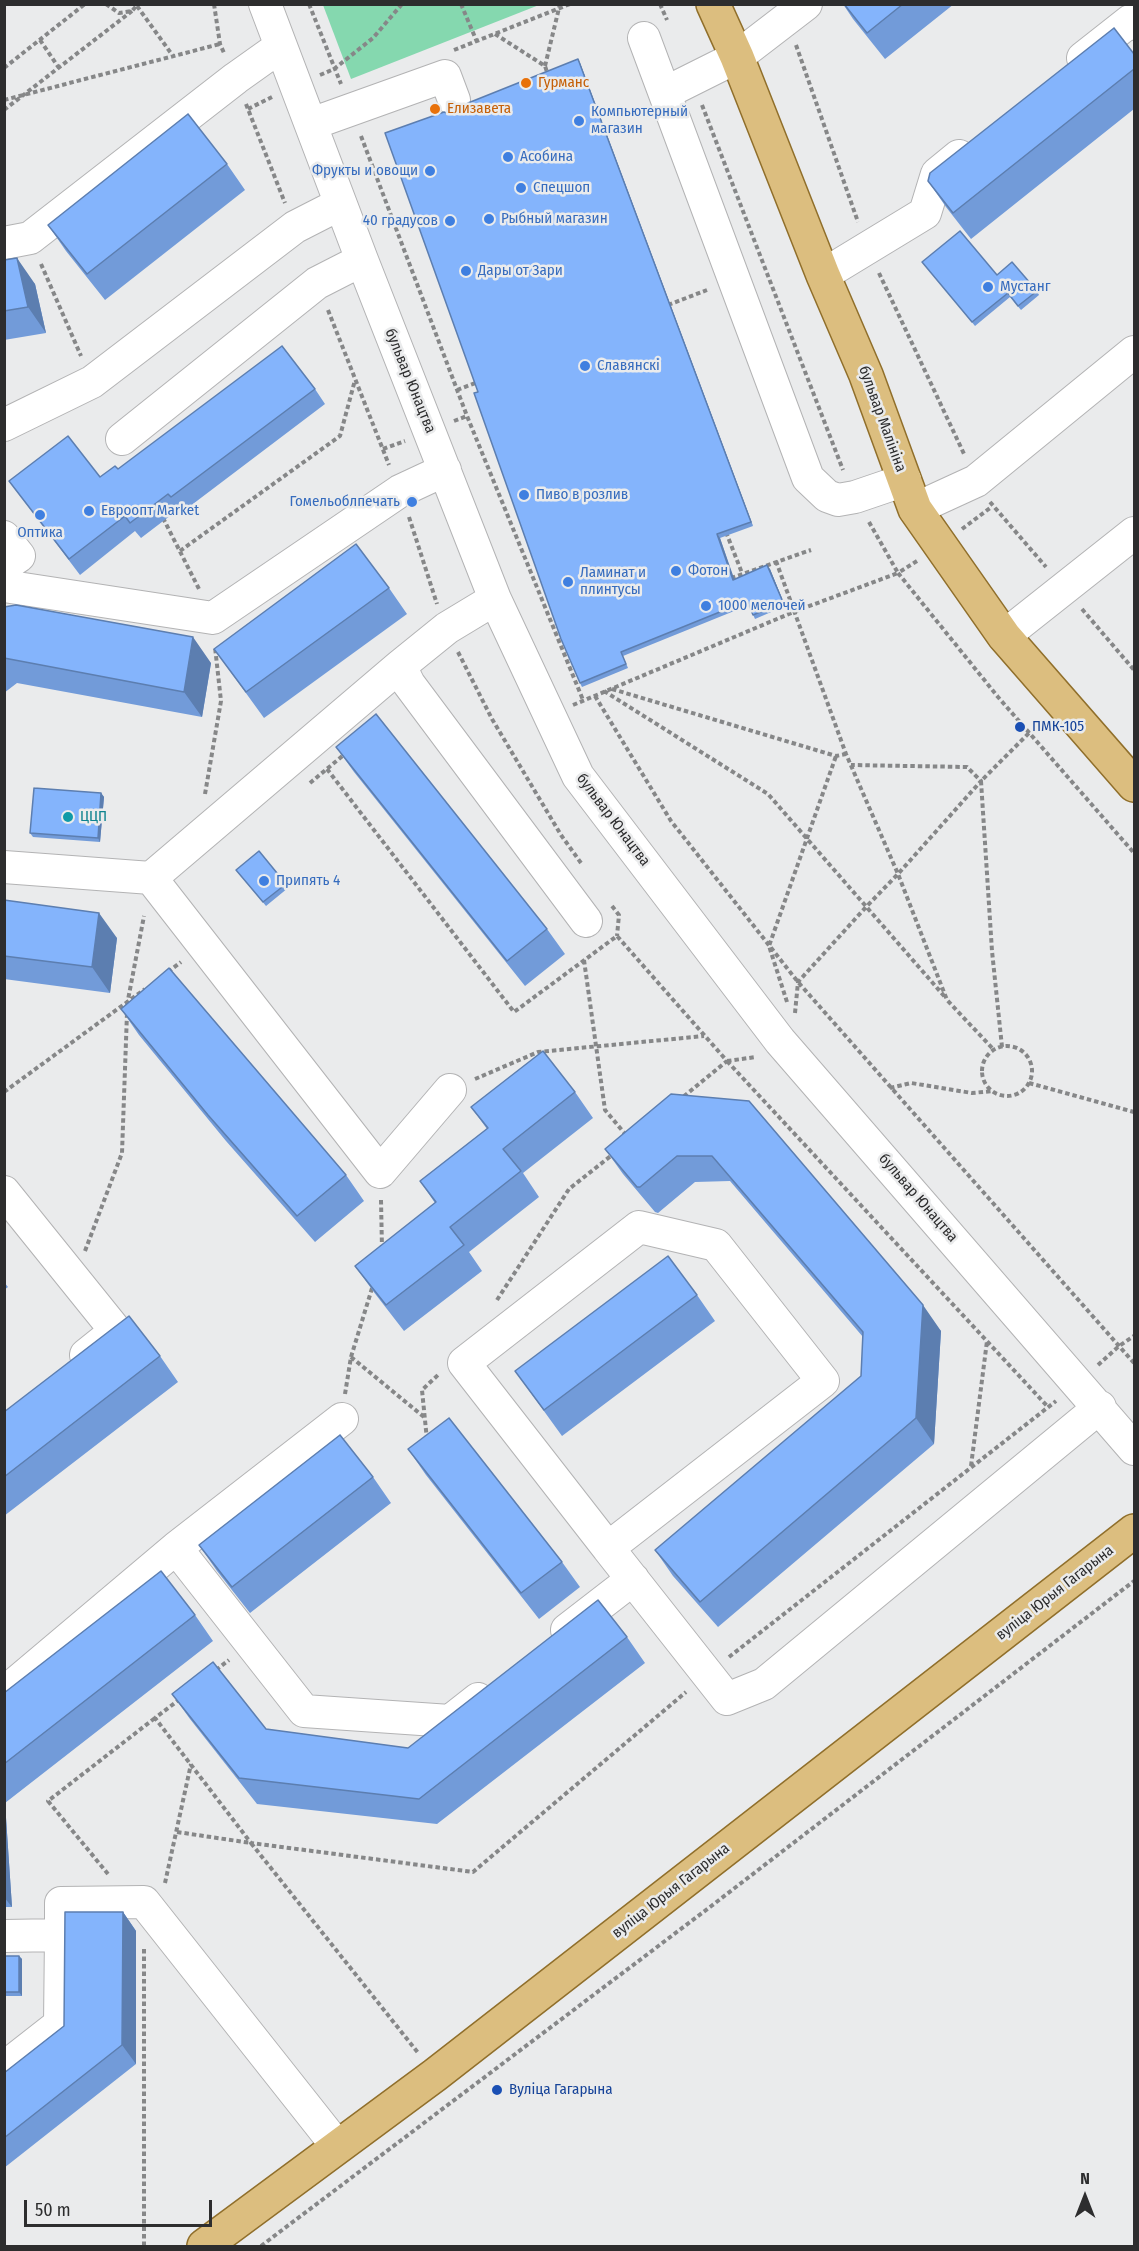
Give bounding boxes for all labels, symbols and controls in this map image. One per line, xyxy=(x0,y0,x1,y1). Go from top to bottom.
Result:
place label: Гурманс xyxy=(538,74,589,92)
marker: Гурманс xyxy=(519,76,533,90)
place label: Елизавета xyxy=(447,100,511,118)
marker: Елизавета xyxy=(428,102,442,116)
place label: Компьютерный магазин xyxy=(591,103,688,138)
marker: Компьютерный магазин xyxy=(572,114,586,128)
place label: Асобина xyxy=(520,148,573,166)
marker: Асобина xyxy=(501,150,515,164)
place label: Фрукты и овощи xyxy=(312,162,418,180)
marker: Фрукты и овощи xyxy=(423,164,437,178)
place label: Спецшоп xyxy=(533,179,590,197)
marker: Спецшоп xyxy=(514,181,528,195)
place label: Рыбный магазин xyxy=(501,210,608,228)
place label: 40 градусов xyxy=(363,212,438,230)
marker: Рыбный магазин xyxy=(482,212,496,226)
marker: 40 градусов xyxy=(443,214,457,228)
place label: Дары от Зари xyxy=(478,262,563,280)
marker: Дары от Зари xyxy=(459,264,473,278)
place label: Мустанг xyxy=(1000,278,1050,296)
marker: Мустанг xyxy=(981,280,995,294)
street label: бульвар Юнацтва xyxy=(381,326,439,436)
place label: Славянскі xyxy=(597,357,660,375)
marker: Славянскі xyxy=(578,359,592,373)
street label: бульвар Малініна xyxy=(854,363,910,475)
place label: Пиво в розлив xyxy=(536,486,628,504)
marker: Пиво в розлив xyxy=(517,488,531,502)
place label: Гомельоблпечать xyxy=(290,493,400,511)
marker: Гомельоблпечать xyxy=(405,495,419,509)
place label: Евроопт Market xyxy=(101,502,199,520)
marker: Евроопт Market xyxy=(82,504,96,518)
marker: Оптика xyxy=(33,508,47,522)
place label: Оптика xyxy=(17,524,63,542)
place label: Фотон xyxy=(688,562,728,580)
place label: Ламинат и плинтусы xyxy=(580,564,646,599)
marker: Фотон xyxy=(669,564,683,578)
marker: Ламинат и плинтусы xyxy=(561,575,575,589)
place label: 1000 мелочей xyxy=(718,597,806,615)
marker: 1000 мелочей xyxy=(699,599,713,613)
place label: ПМК-105 xyxy=(1032,718,1084,736)
marker: ПМК-105 xyxy=(1013,720,1027,734)
street label: бульвар Юнацтва xyxy=(572,770,654,870)
place label: ЦЦП xyxy=(80,808,107,826)
marker: ЦЦП xyxy=(61,810,75,824)
place label: Припять 4 xyxy=(276,872,340,890)
marker: Припять 4 xyxy=(257,874,271,888)
street label: бульвар Юнацтва xyxy=(875,1150,961,1246)
street label: вуліца Юрыя Гагарына xyxy=(993,1542,1117,1644)
street label: вуліца Юрыя Гагарына xyxy=(609,1840,733,1942)
place label: Вуліца Гагарына xyxy=(509,2081,613,2099)
marker: Вуліца Гагарына xyxy=(490,2083,504,2097)
north arrow xyxy=(1055,2167,1115,2227)
text: N xyxy=(1080,2169,1090,2188)
scale bar xyxy=(27,2188,214,2226)
text: 50 m xyxy=(35,2199,71,2221)

